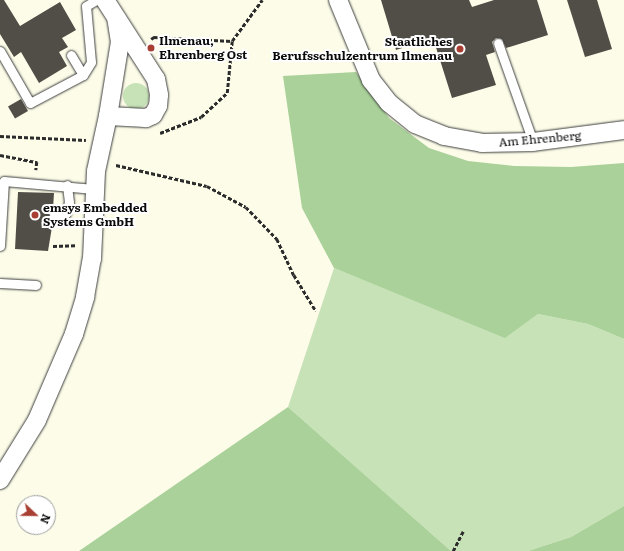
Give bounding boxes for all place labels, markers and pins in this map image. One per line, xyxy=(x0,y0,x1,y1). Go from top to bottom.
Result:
place label: Ilmenau, Ehrenberg Ost xyxy=(159,34,247,62)
place label: Staatliches Berufsschulzentrum Ilmenau xyxy=(272,35,452,63)
marker: Ilmenau, Ehrenberg Ost xyxy=(146,43,156,53)
marker: Staatliches Berufsschulzentrum Ilmenau xyxy=(455,44,465,54)
place label: emsys Embedded Systems GmbH xyxy=(43,201,148,229)
marker: emsys Embedded Systems GmbH xyxy=(30,210,40,220)

